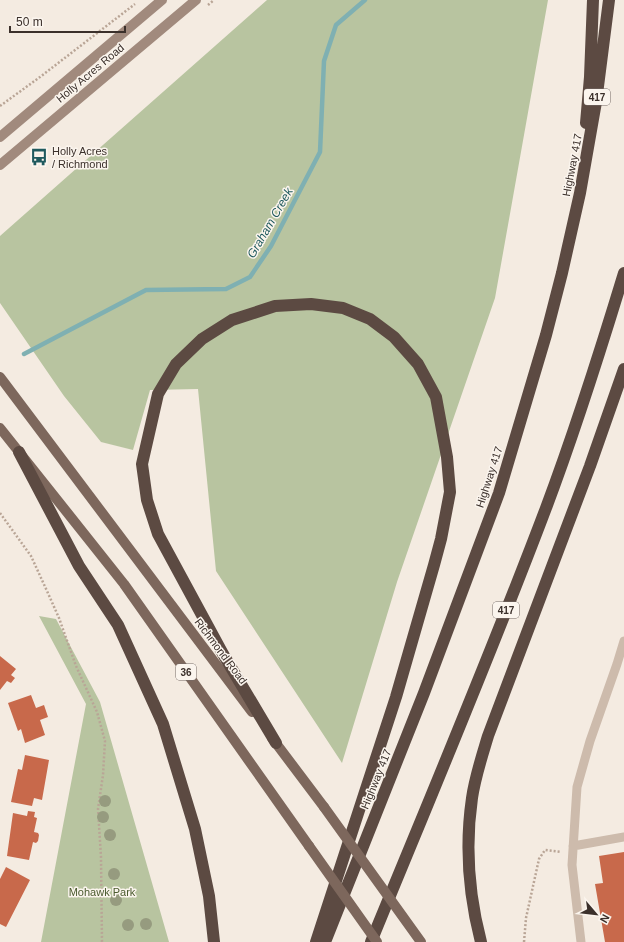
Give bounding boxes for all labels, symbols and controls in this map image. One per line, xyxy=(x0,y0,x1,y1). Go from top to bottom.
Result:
scale bar xyxy=(10,8,125,34)
text: 50 m xyxy=(16,15,43,29)
street label: Holly Acres Road xyxy=(54,41,126,105)
road number: 417 xyxy=(584,89,610,105)
street label: Highway 417 xyxy=(560,133,584,197)
place label: Holly Acres / Richmond xyxy=(52,145,108,170)
bus stop icon: Holly Acres / Richmond xyxy=(29,147,49,167)
water label: Graham Creek xyxy=(244,185,296,261)
street label: Highway 417 xyxy=(473,445,505,509)
road number: 417 xyxy=(493,602,519,618)
street label: Richmond Road xyxy=(192,616,250,686)
road number: 36 xyxy=(176,664,196,680)
street label: Highway 417 xyxy=(359,747,393,811)
park label: Mohawk Park xyxy=(69,886,136,898)
north arrow xyxy=(576,894,616,934)
text: N xyxy=(598,912,612,925)

